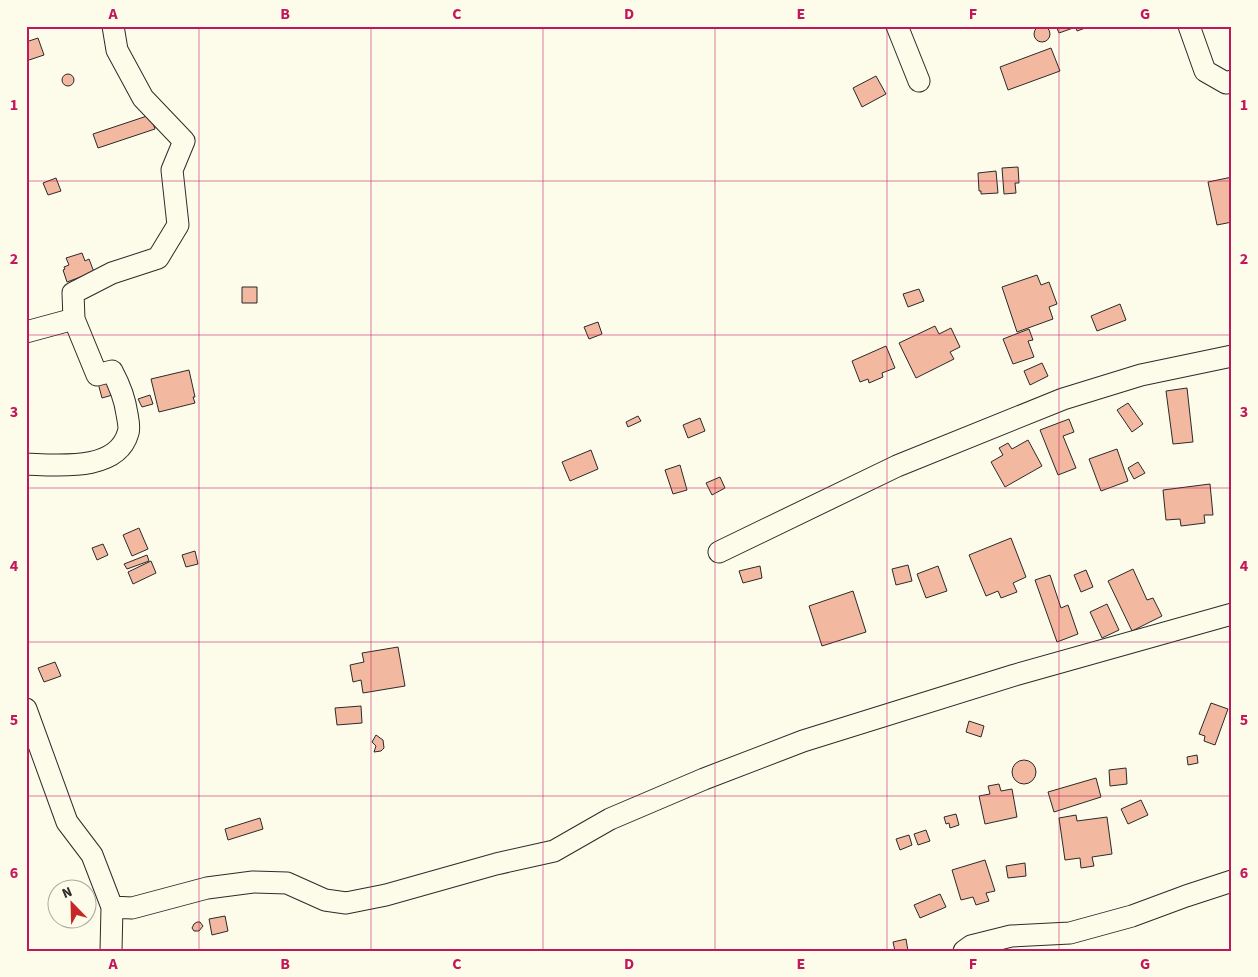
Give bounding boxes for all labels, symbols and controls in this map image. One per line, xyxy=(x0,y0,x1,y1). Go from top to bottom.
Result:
text: A xyxy=(107,3,118,25)
text: B xyxy=(280,3,290,25)
text: C xyxy=(452,3,462,25)
text: D xyxy=(624,3,634,25)
text: E xyxy=(797,3,805,25)
text: F xyxy=(969,3,977,25)
text: G xyxy=(1140,3,1150,25)
text: 1 xyxy=(10,94,18,116)
text: 1 xyxy=(1240,94,1248,116)
text: 2 xyxy=(10,248,18,270)
text: 2 xyxy=(1240,248,1248,270)
text: 3 xyxy=(10,401,18,423)
text: 3 xyxy=(1240,401,1248,423)
text: 4 xyxy=(10,555,19,577)
text: 4 xyxy=(1240,555,1249,577)
text: 5 xyxy=(10,709,18,731)
text: 5 xyxy=(1240,709,1248,731)
text: 6 xyxy=(10,862,18,884)
text: 6 xyxy=(1240,862,1248,884)
north arrow xyxy=(48,880,98,930)
text: N xyxy=(59,882,76,904)
text: A xyxy=(107,953,118,975)
text: B xyxy=(280,953,290,975)
text: C xyxy=(452,953,462,975)
text: D xyxy=(624,953,634,975)
text: E xyxy=(797,953,805,975)
text: F xyxy=(969,953,977,975)
text: G xyxy=(1140,953,1150,975)

